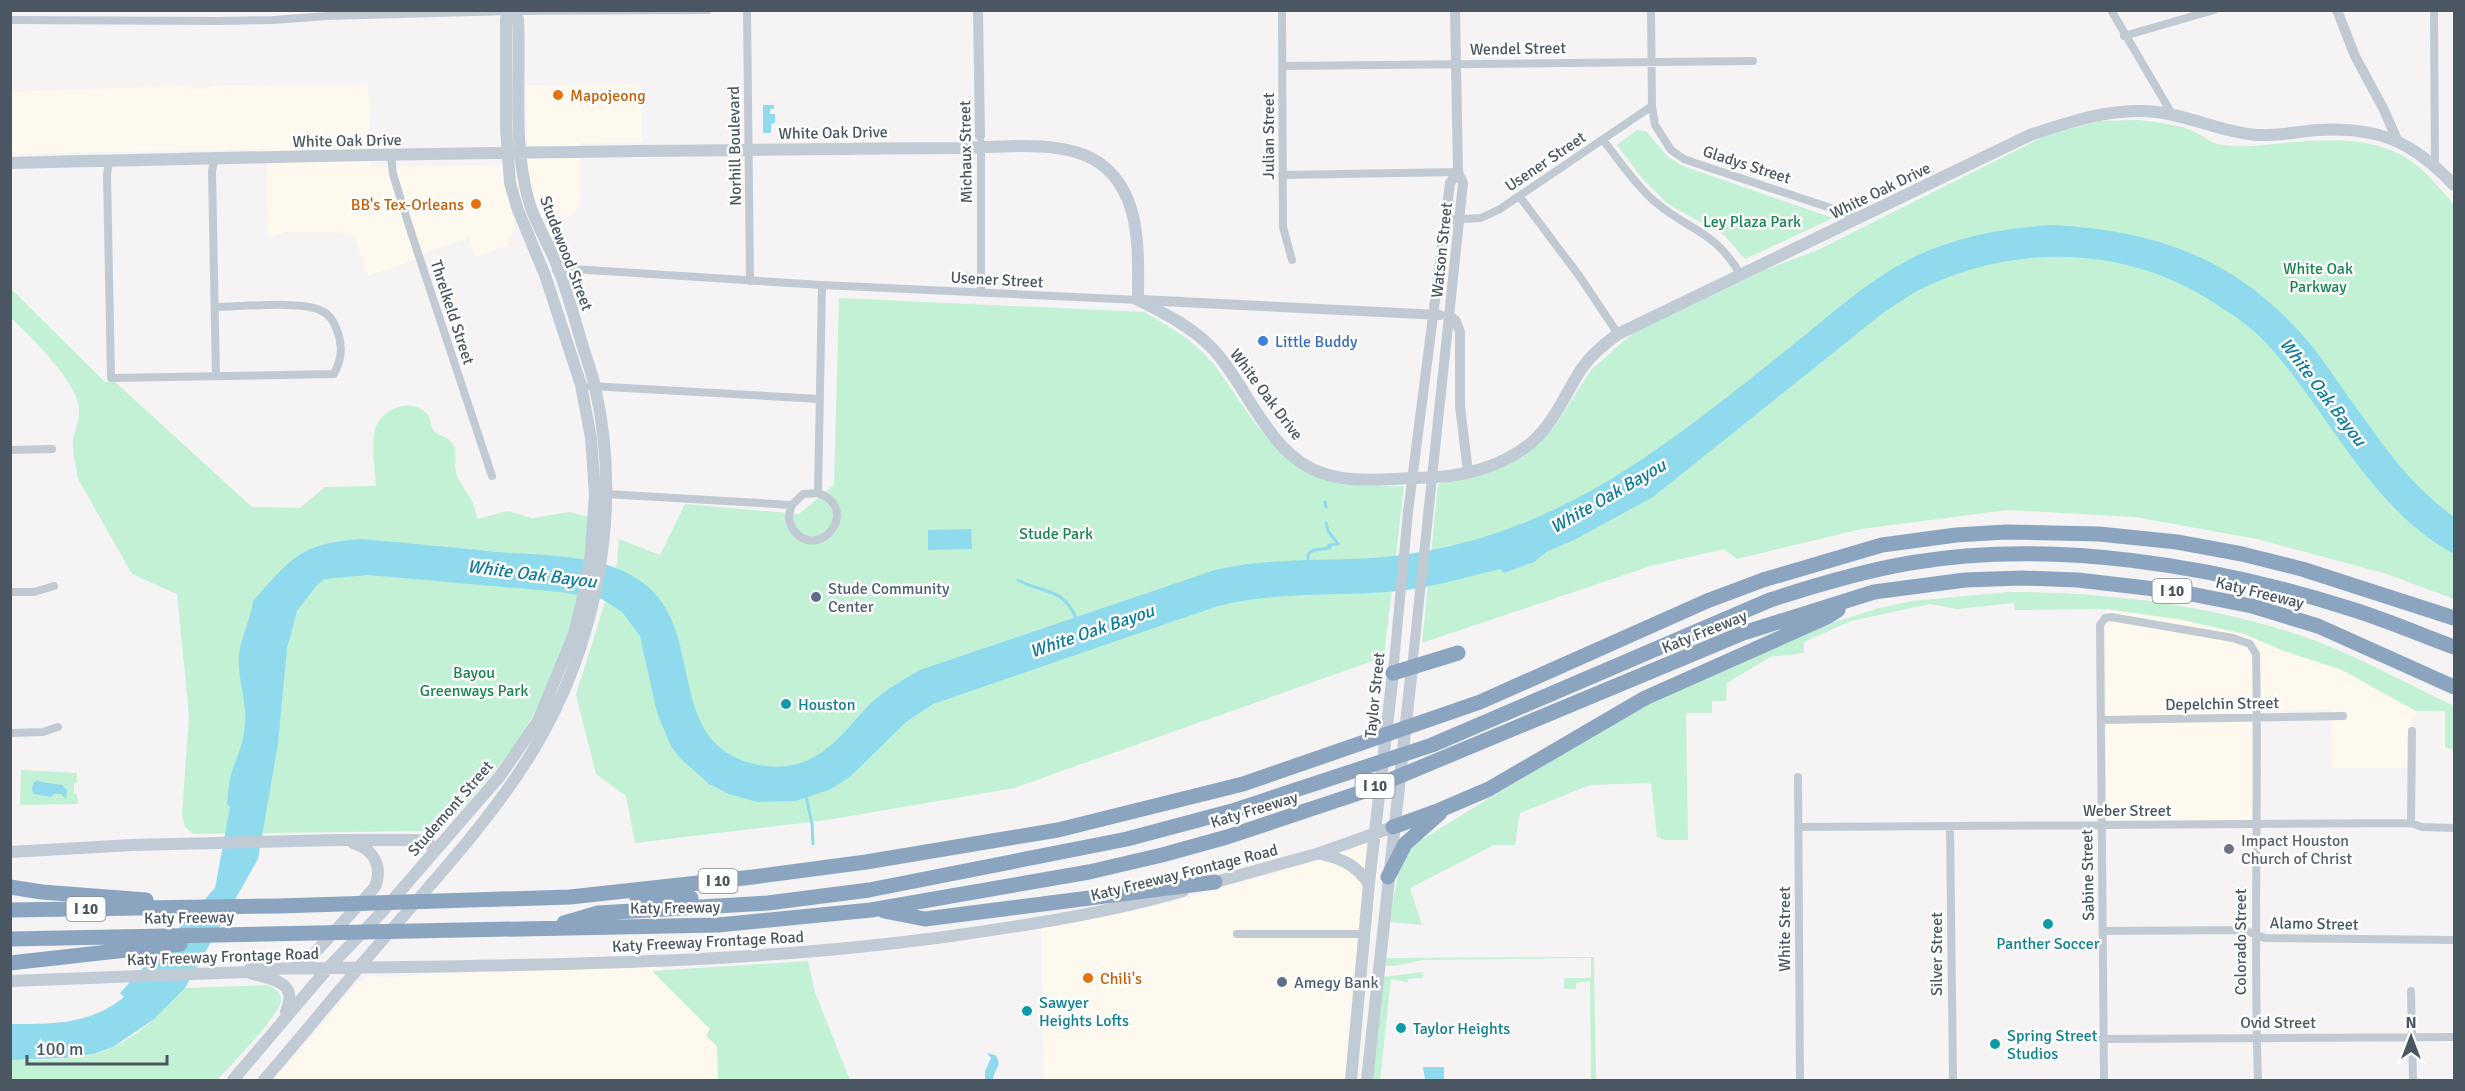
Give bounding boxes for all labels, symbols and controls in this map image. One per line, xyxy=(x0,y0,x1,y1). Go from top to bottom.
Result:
street label: Wendel Street xyxy=(1470,38,1567,60)
place label: Mapojeong xyxy=(570,86,646,106)
street label: Norhill Boulevard xyxy=(724,86,746,206)
marker: Mapojeong xyxy=(551,88,565,102)
street label: Julian Street xyxy=(1259,92,1279,179)
street label: Michaux Street xyxy=(955,100,977,204)
street label: White Oak Drive xyxy=(778,122,888,144)
street label: Usener Street xyxy=(1501,127,1590,196)
street label: White Oak Drive xyxy=(292,130,402,152)
street label: Gladys Street xyxy=(1700,141,1794,189)
street label: White Oak Drive xyxy=(1827,158,1934,224)
street label: Studewood Street xyxy=(535,193,597,314)
place label: BB's Tex-Orleans xyxy=(351,195,464,215)
marker: BB's Tex-Orleans xyxy=(469,197,483,211)
street label: Watson Street xyxy=(1427,201,1457,299)
park label: Ley Plaza Park xyxy=(1703,212,1801,232)
street label: Threlkeld Street xyxy=(426,257,479,368)
park label: White Oak Parkway xyxy=(2283,259,2353,297)
street label: Usener Street xyxy=(950,268,1044,292)
place label: Little Buddy xyxy=(1275,332,1358,352)
water label: White Oak Bayou xyxy=(2275,333,2372,451)
marker: Little Buddy xyxy=(1256,334,1270,348)
street label: White Oak Drive xyxy=(1225,345,1307,444)
water label: White Oak Bayou xyxy=(1546,453,1671,538)
park label: Stude Park xyxy=(1019,524,1093,544)
water label: White Oak Bayou xyxy=(466,555,599,593)
street label: Katy Freeway xyxy=(2214,572,2306,614)
place label: Stude Community Center xyxy=(828,579,950,617)
road number: I 10 xyxy=(2152,579,2192,603)
marker: Stude Community Center xyxy=(809,590,823,604)
water label: White Oak Bayou xyxy=(1027,599,1158,663)
street label: Katy Freeway xyxy=(1659,606,1750,658)
street label: Taylor Street xyxy=(1361,651,1389,739)
park label: Bayou Greenways Park xyxy=(420,663,528,701)
street label: Depelchin Street xyxy=(2165,693,2280,715)
place label: Houston xyxy=(798,695,855,715)
marker: Houston xyxy=(779,697,793,711)
street label: Studemont Street xyxy=(404,756,498,861)
road number: I 10 xyxy=(1356,774,1394,798)
street label: Katy Freeway xyxy=(1208,787,1301,833)
street label: Weber Street xyxy=(2083,801,2172,821)
street label: Sabine Street xyxy=(2077,829,2099,921)
place label: Impact Houston Church of Christ xyxy=(2241,831,2352,869)
street label: Katy Freeway Frontage Road xyxy=(1089,840,1280,906)
marker: Impact Houston Church of Christ xyxy=(2222,842,2236,856)
road number: I 10 xyxy=(698,869,738,893)
street label: White Street xyxy=(1775,886,1795,972)
street label: Colorado Street xyxy=(2231,888,2251,995)
road number: I 10 xyxy=(66,897,106,921)
street label: Katy Freeway xyxy=(630,897,721,919)
street label: Katy Freeway xyxy=(144,907,235,929)
street label: Silver Street xyxy=(1927,912,1947,996)
street label: Alamo Street xyxy=(2269,913,2359,935)
marker: Panther Soccer xyxy=(2041,917,2055,931)
street label: Katy Freeway Frontage Road xyxy=(611,927,805,957)
place label: Panther Soccer xyxy=(1996,934,2100,954)
street label: Katy Freeway Frontage Road xyxy=(127,944,319,970)
place label: Chili's xyxy=(1100,969,1142,989)
marker: Chili's xyxy=(1081,971,1095,985)
place label: Amegy Bank xyxy=(1294,973,1379,993)
marker: Amegy Bank xyxy=(1275,975,1289,989)
place label: Sawyer Heights Lofts xyxy=(1039,993,1129,1031)
marker: Sawyer Heights Lofts xyxy=(1020,1004,1034,1018)
north arrow xyxy=(2381,1007,2441,1067)
street label: Ovid Street xyxy=(2240,1013,2316,1033)
text: N xyxy=(2405,1013,2417,1033)
place label: Taylor Heights xyxy=(1413,1019,1510,1039)
marker: Taylor Heights xyxy=(1394,1021,1408,1035)
place label: Spring Street Studios xyxy=(2007,1026,2098,1064)
scale bar xyxy=(27,1028,166,1066)
marker: Spring Street Studios xyxy=(1988,1037,2002,1051)
text: 100 m xyxy=(36,1038,83,1060)

